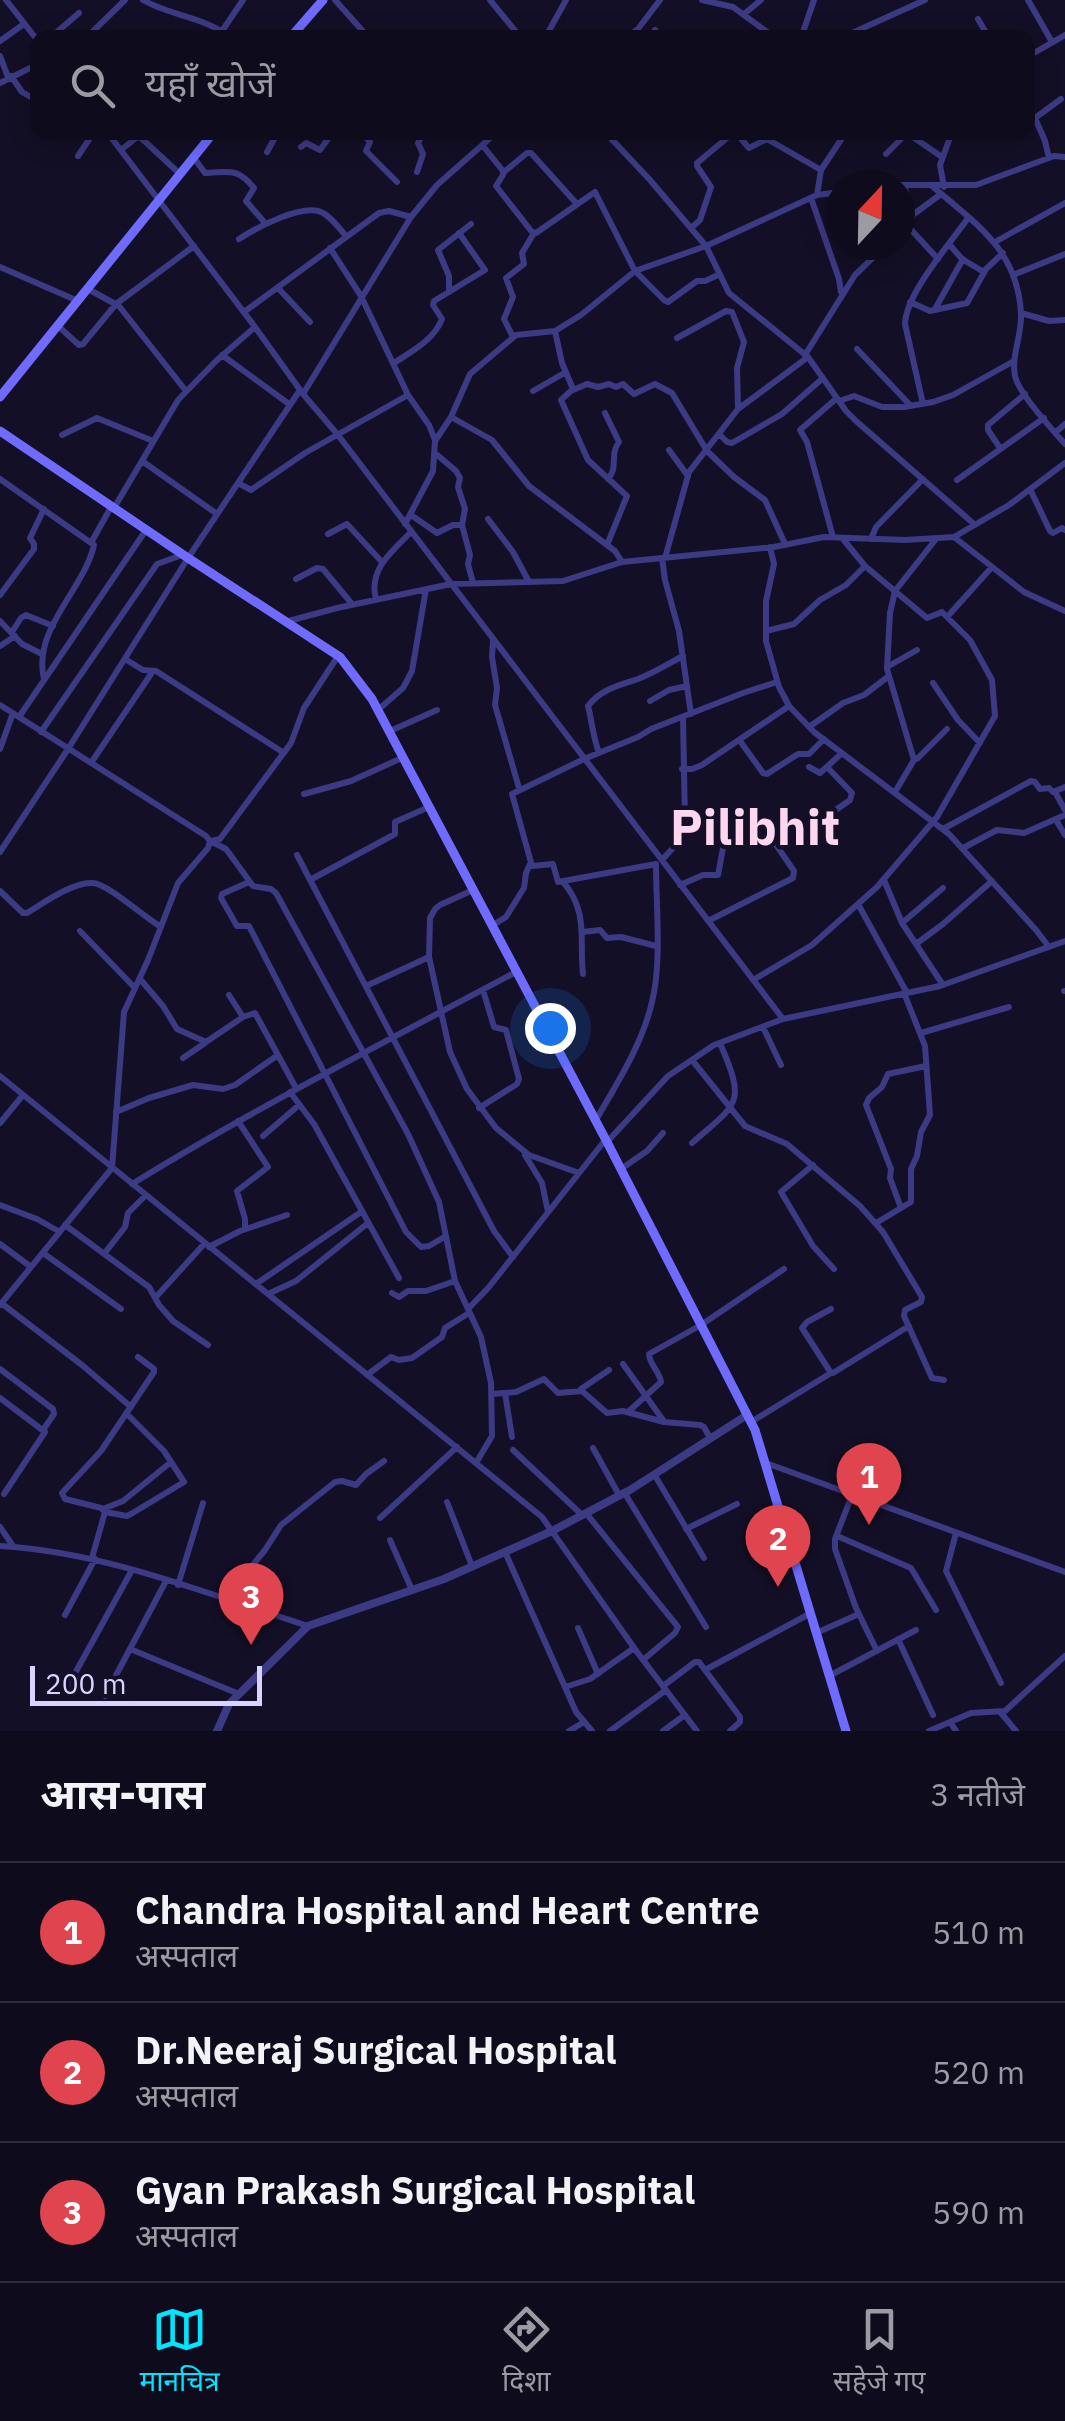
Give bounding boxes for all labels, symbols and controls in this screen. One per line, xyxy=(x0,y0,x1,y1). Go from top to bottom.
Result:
search box xyxy=(30,30,1035,140)
icon: search xyxy=(65,58,120,113)
text: यहाँ खोजें xyxy=(145,58,275,107)
north arrow xyxy=(825,170,915,260)
district label: Pilibhit xyxy=(670,794,840,859)
your location xyxy=(525,1003,576,1054)
pin: 1 xyxy=(836,1442,902,1525)
pin: 2 xyxy=(746,1504,810,1587)
pin: 3 xyxy=(218,1562,284,1645)
scale bar xyxy=(30,1661,262,1706)
text: 200 m xyxy=(45,1665,126,1702)
text: आस-पास xyxy=(40,1766,205,1821)
text: 3 नतीजे xyxy=(930,1773,1025,1815)
text: Chandra Hospital and Heart Centre xyxy=(135,1885,760,1934)
text: 1 xyxy=(63,1911,82,1953)
text: 510 m xyxy=(932,1911,1025,1953)
text: अस्पताल xyxy=(135,1934,238,1976)
text: Dr.Neeraj Surgical Hospital xyxy=(135,2025,617,2074)
text: 2 xyxy=(63,2051,82,2093)
text: 520 m xyxy=(932,2051,1025,2093)
text: अस्पताल xyxy=(135,2074,238,2116)
text: Gyan Prakash Surgical Hospital xyxy=(135,2165,695,2214)
text: 3 xyxy=(63,2191,82,2233)
text: 590 m xyxy=(932,2191,1025,2233)
text: अस्पताल xyxy=(135,2214,238,2256)
tab: मानचित्र xyxy=(140,2302,220,2402)
tab: दिशा xyxy=(499,2302,554,2402)
tab: सहेजे गए xyxy=(833,2302,925,2402)

